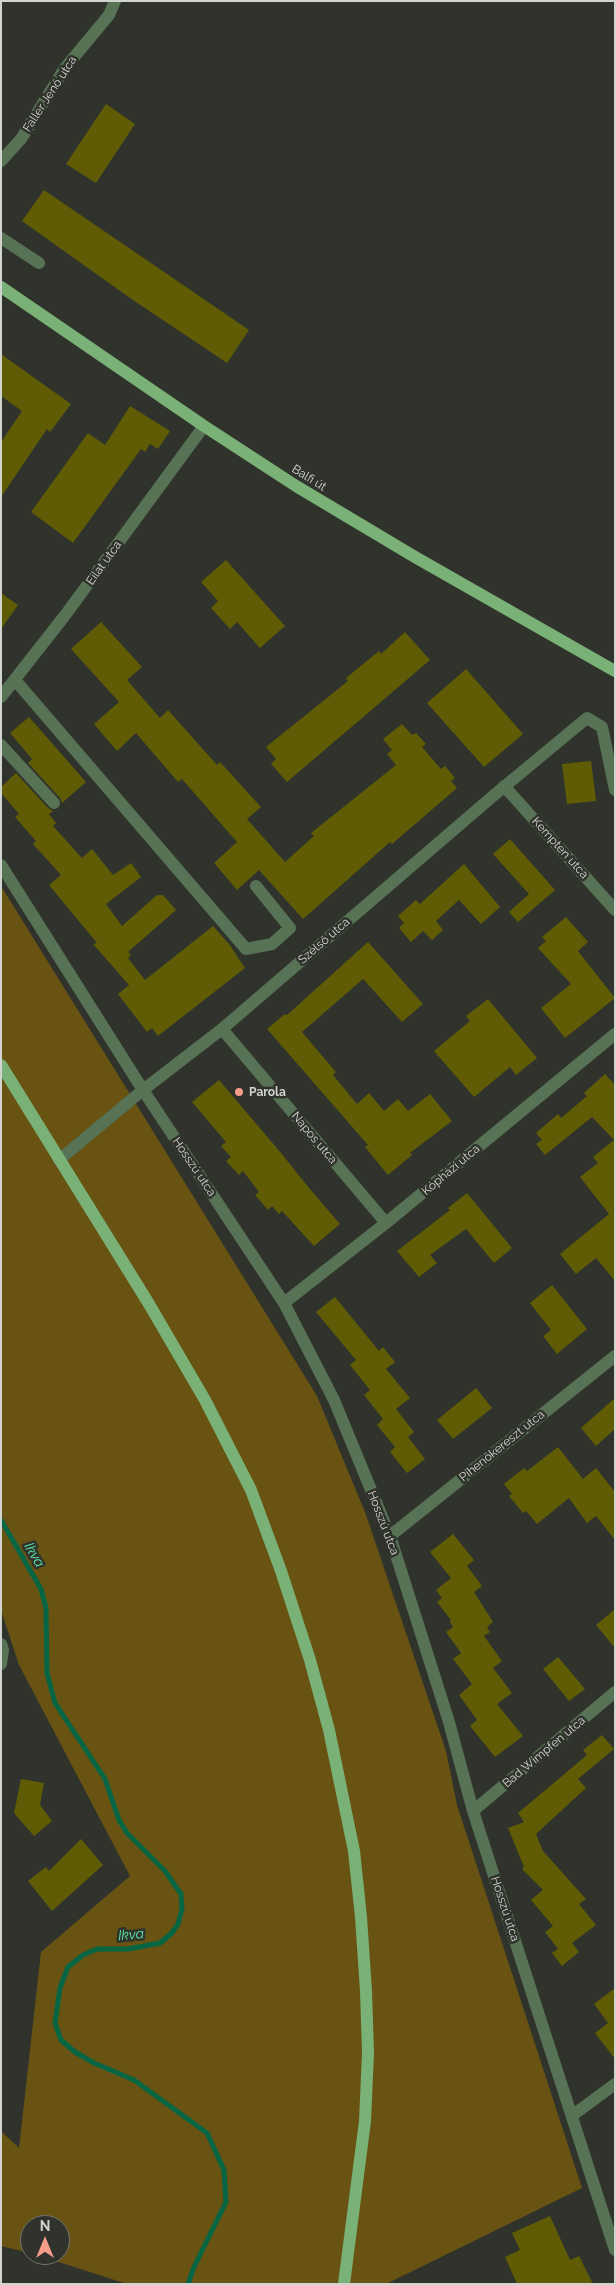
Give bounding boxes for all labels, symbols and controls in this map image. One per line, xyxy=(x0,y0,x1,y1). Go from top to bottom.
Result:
street label: Faller Jenő utca xyxy=(20,53,80,135)
street label: Balfi út xyxy=(289,462,329,494)
street label: Eilat utca xyxy=(83,538,125,588)
street label: Kempten utca xyxy=(529,814,591,882)
street label: Szélső utca xyxy=(295,915,353,967)
place label: Parola xyxy=(249,1085,286,1099)
marker: Parola xyxy=(233,1086,245,1098)
street label: Napos utca xyxy=(288,1109,340,1167)
street label: Hosszú utca xyxy=(169,1135,219,1199)
street label: Kópházi utca xyxy=(419,1142,483,1198)
street label: Pihenőkereszt utca xyxy=(457,1407,547,1485)
street label: Hosszú utca xyxy=(364,1489,402,1557)
water label: Ikva xyxy=(20,1540,48,1570)
street label: Bad Wimpfen utca xyxy=(500,1713,588,1791)
street label: Hosszú utca xyxy=(488,1875,522,1943)
water label: Ikva xyxy=(117,1926,145,1944)
north arrow xyxy=(20,2215,70,2265)
text: N xyxy=(40,2218,50,2234)

